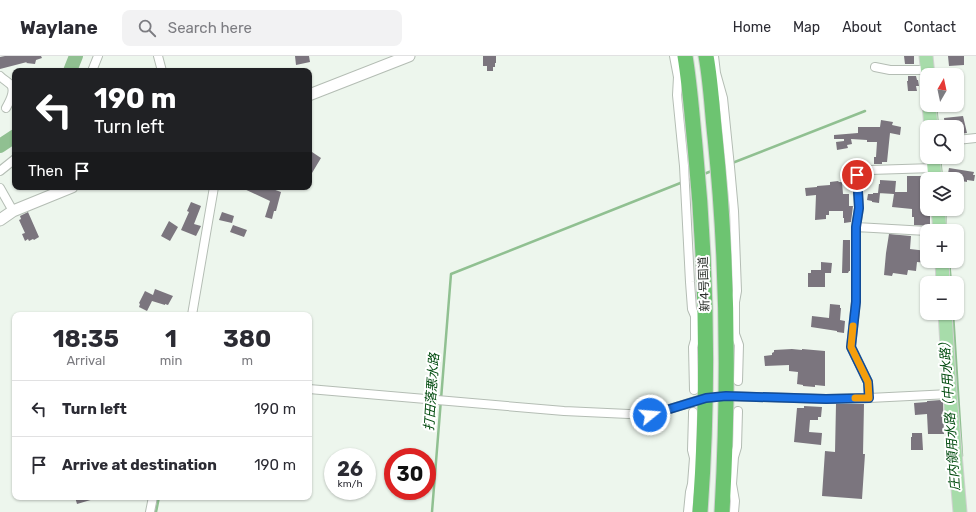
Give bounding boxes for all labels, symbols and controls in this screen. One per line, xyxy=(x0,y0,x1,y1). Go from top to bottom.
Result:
search box xyxy=(122,10,402,46)
text: Waylane xyxy=(20,16,98,39)
icon: search xyxy=(136,17,158,39)
text: Search here xyxy=(168,19,252,37)
text: Home xyxy=(733,19,771,36)
text: Map xyxy=(793,19,820,36)
text: About xyxy=(842,19,882,36)
text: Contact xyxy=(904,19,956,36)
north arrow xyxy=(920,68,964,112)
map controls xyxy=(920,68,964,320)
text: 190 m xyxy=(94,82,177,115)
icon: left xyxy=(28,84,80,136)
text: Turn left xyxy=(94,116,164,138)
button: search xyxy=(920,120,964,164)
pin xyxy=(840,158,874,192)
icon: arrive xyxy=(71,160,93,182)
text: Then xyxy=(28,162,63,180)
icon: arrive xyxy=(846,164,868,186)
button: layers xyxy=(920,172,964,216)
button: + xyxy=(920,224,964,268)
street label: 新4号国道 xyxy=(696,256,712,312)
button: − xyxy=(920,276,964,320)
text: 18:35 xyxy=(53,325,119,353)
text: 1 xyxy=(165,325,177,353)
text: 380 xyxy=(223,325,271,353)
water label: 庄内領用水路（中用水路） xyxy=(937,335,962,491)
water label: 打田落悪水路 xyxy=(421,352,442,431)
text: Arrival xyxy=(66,353,105,368)
text: min xyxy=(160,353,182,368)
text: m xyxy=(241,353,253,368)
position arrow xyxy=(629,394,671,436)
icon: left xyxy=(28,398,50,420)
text: Turn left xyxy=(62,400,127,418)
text: 190 m xyxy=(254,400,296,418)
speed limit sign: 30 xyxy=(384,448,436,500)
icon: arrive xyxy=(28,454,50,476)
text: Arrive at destination xyxy=(62,456,217,474)
text: 190 m xyxy=(254,456,296,474)
text: 26 xyxy=(337,457,363,481)
text: km/h xyxy=(338,478,362,490)

